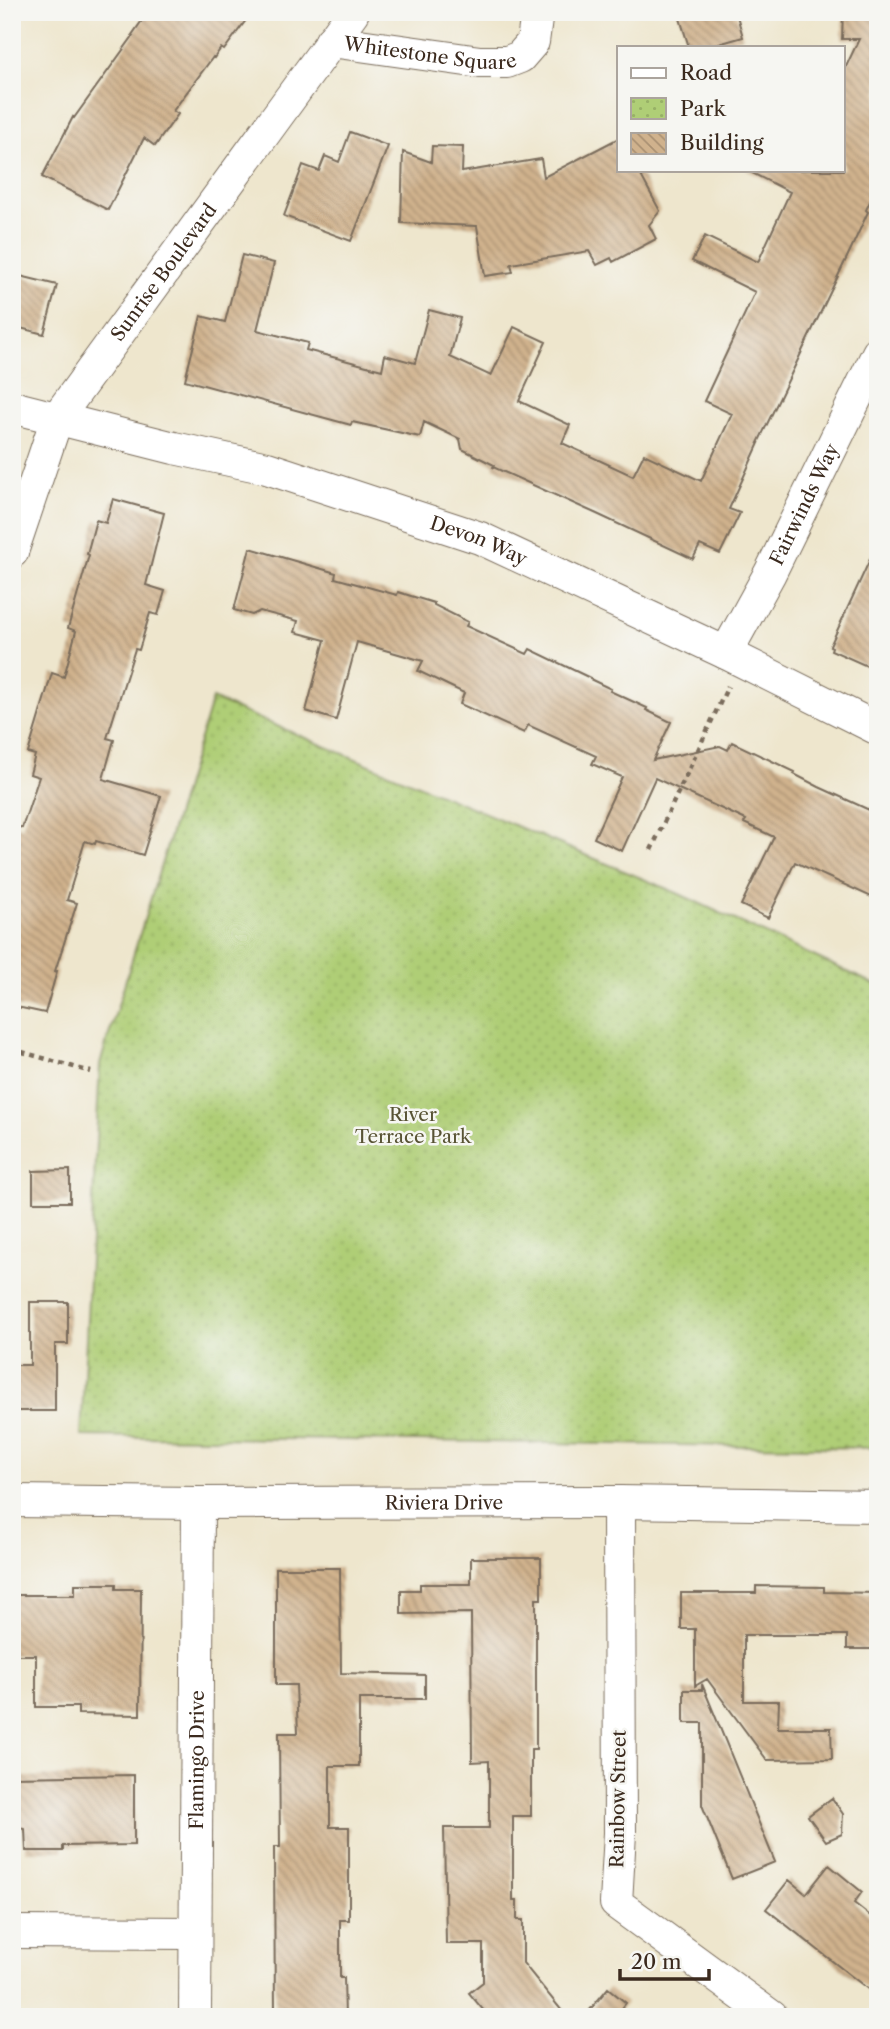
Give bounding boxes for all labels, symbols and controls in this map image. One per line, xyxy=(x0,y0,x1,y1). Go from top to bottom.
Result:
street label: Whitestone Square xyxy=(341,31,520,74)
legend xyxy=(617,46,844,172)
text: Road xyxy=(680,60,732,85)
text: Park xyxy=(680,96,726,121)
text: Building xyxy=(680,130,765,155)
street label: Sunrise Boulevard xyxy=(106,198,221,345)
street label: Fairwinds Way xyxy=(764,439,843,569)
street label: Devon Way xyxy=(427,511,531,570)
park label: River Terrace Park xyxy=(355,1103,472,1148)
street label: Riviera Drive xyxy=(385,1491,503,1514)
street label: Flamingo Drive xyxy=(185,1690,208,1830)
street label: Rainbow Street xyxy=(605,1729,631,1868)
scale bar xyxy=(620,1938,710,1982)
text: 20 m xyxy=(631,1949,682,1974)

